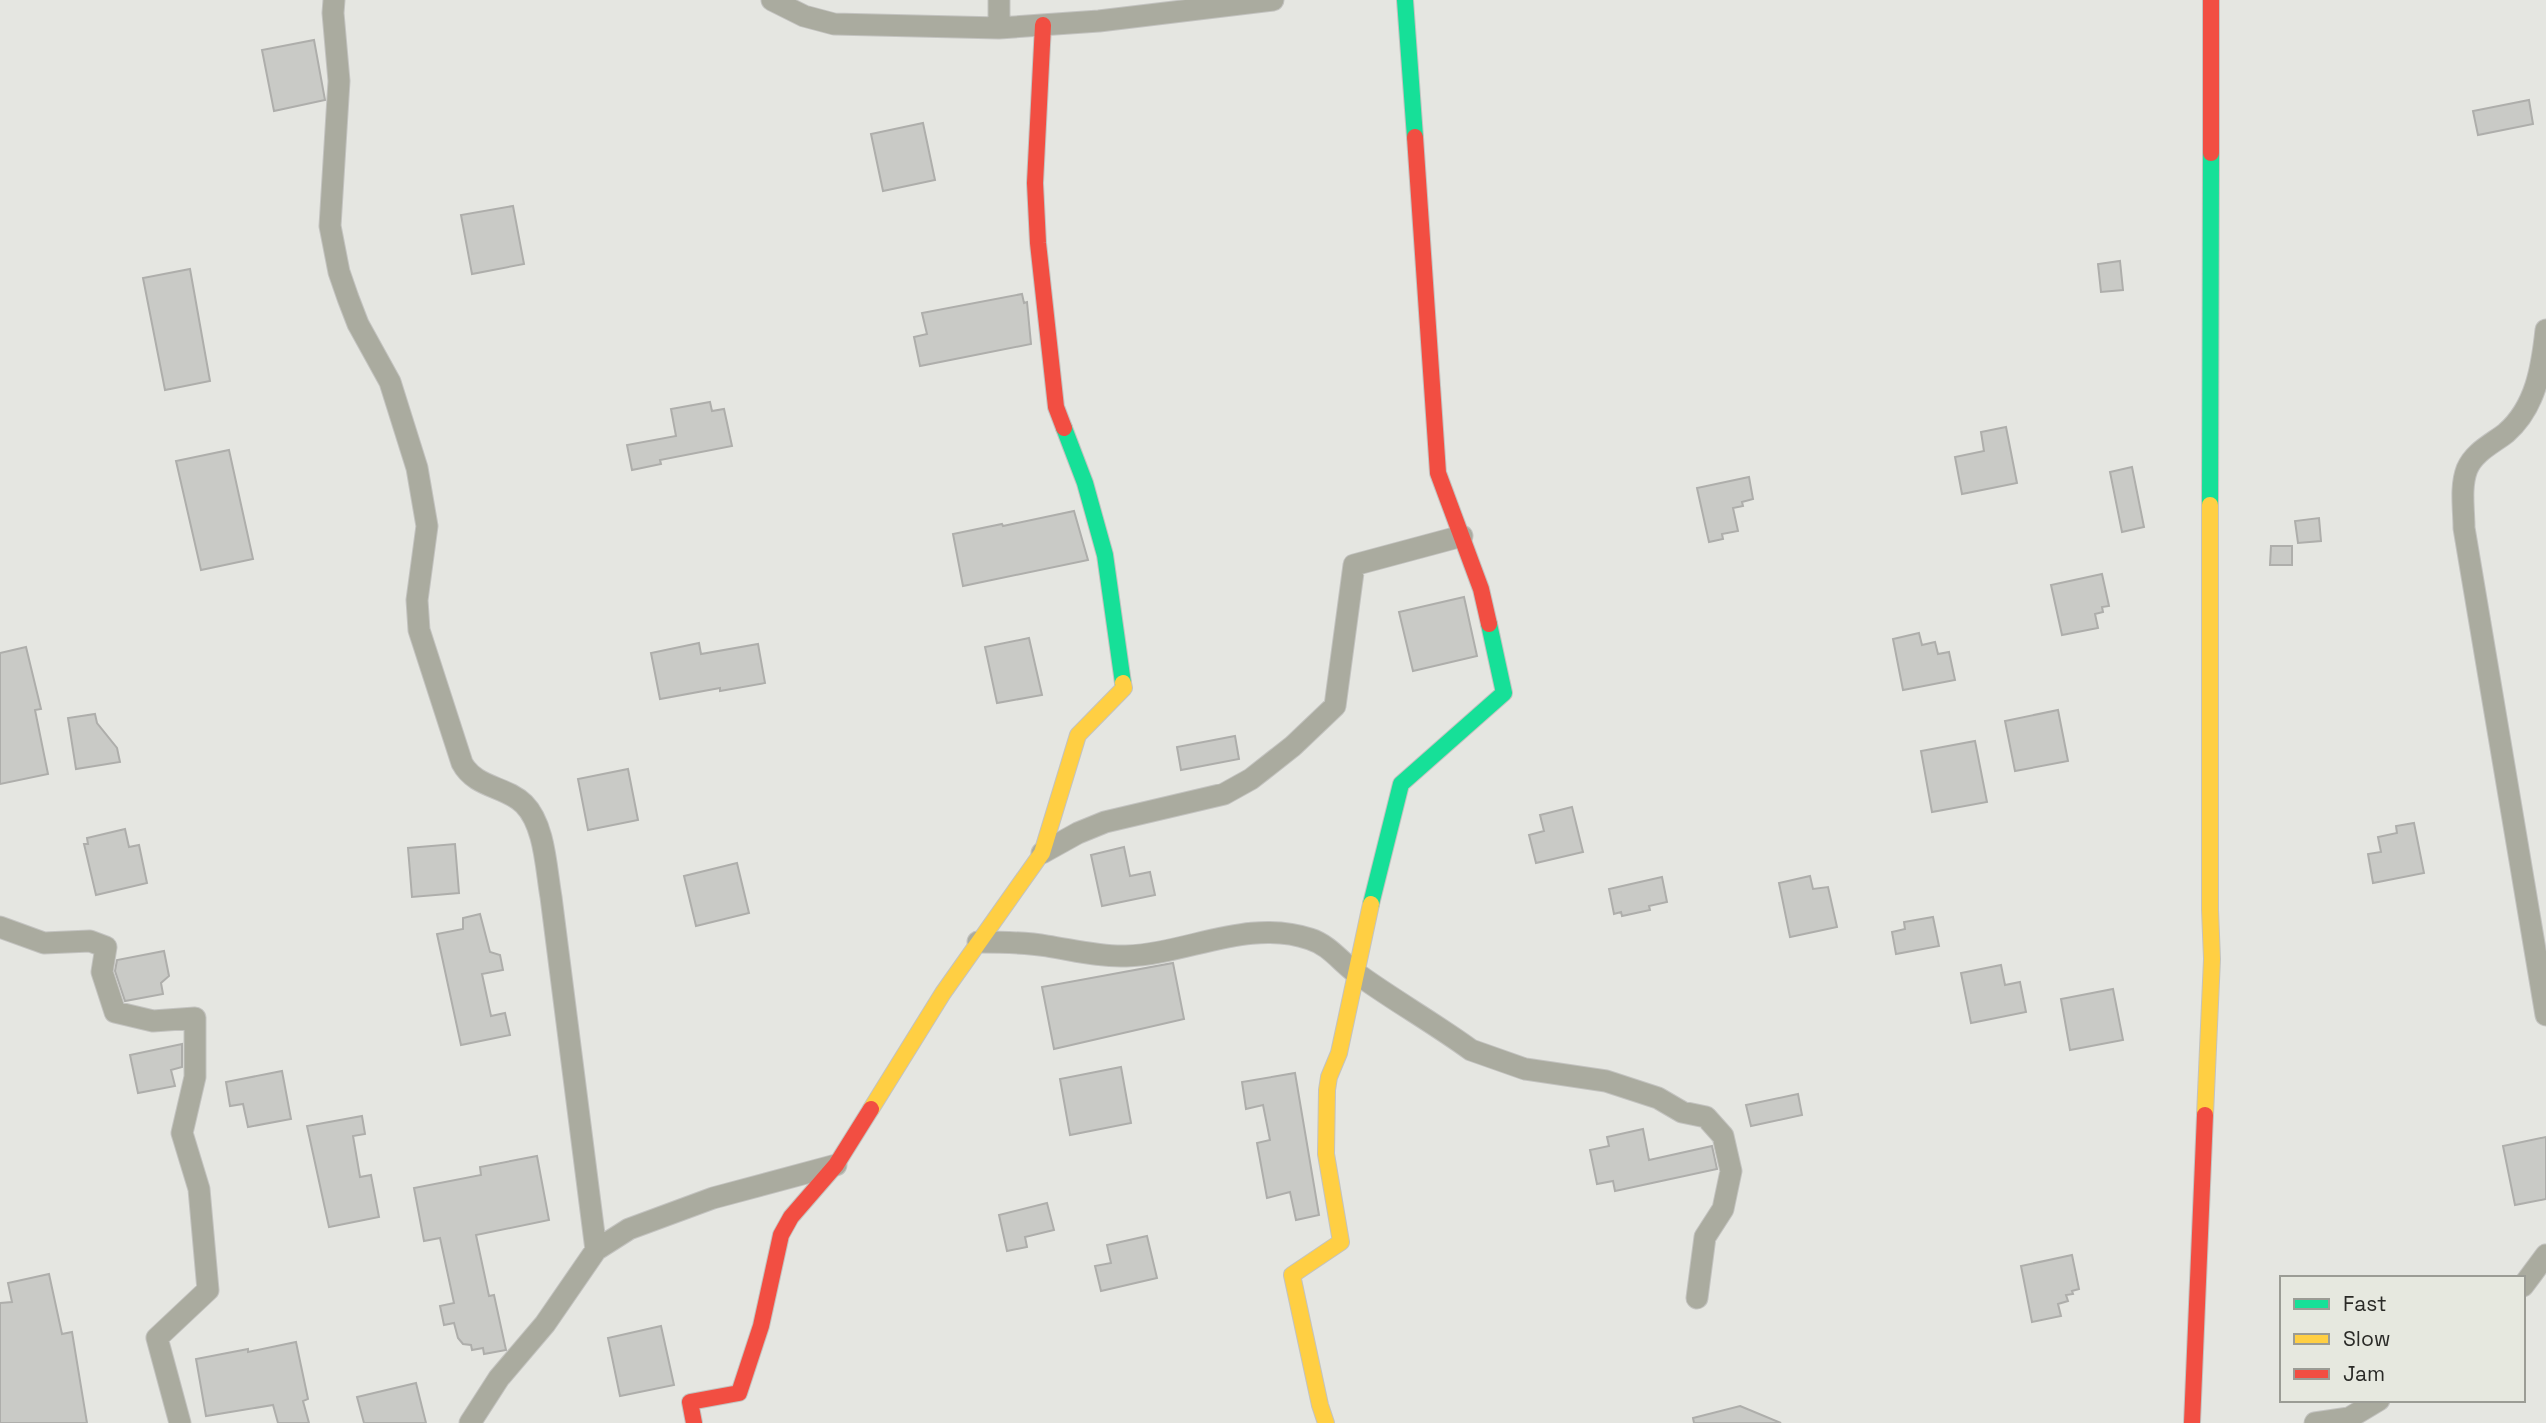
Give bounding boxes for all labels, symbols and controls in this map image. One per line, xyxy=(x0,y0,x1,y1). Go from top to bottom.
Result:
legend xyxy=(2280,1276,2525,1402)
text: Fast xyxy=(2343,1290,2387,1317)
text: Slow xyxy=(2343,1325,2391,1352)
text: Jam xyxy=(2343,1360,2385,1387)

